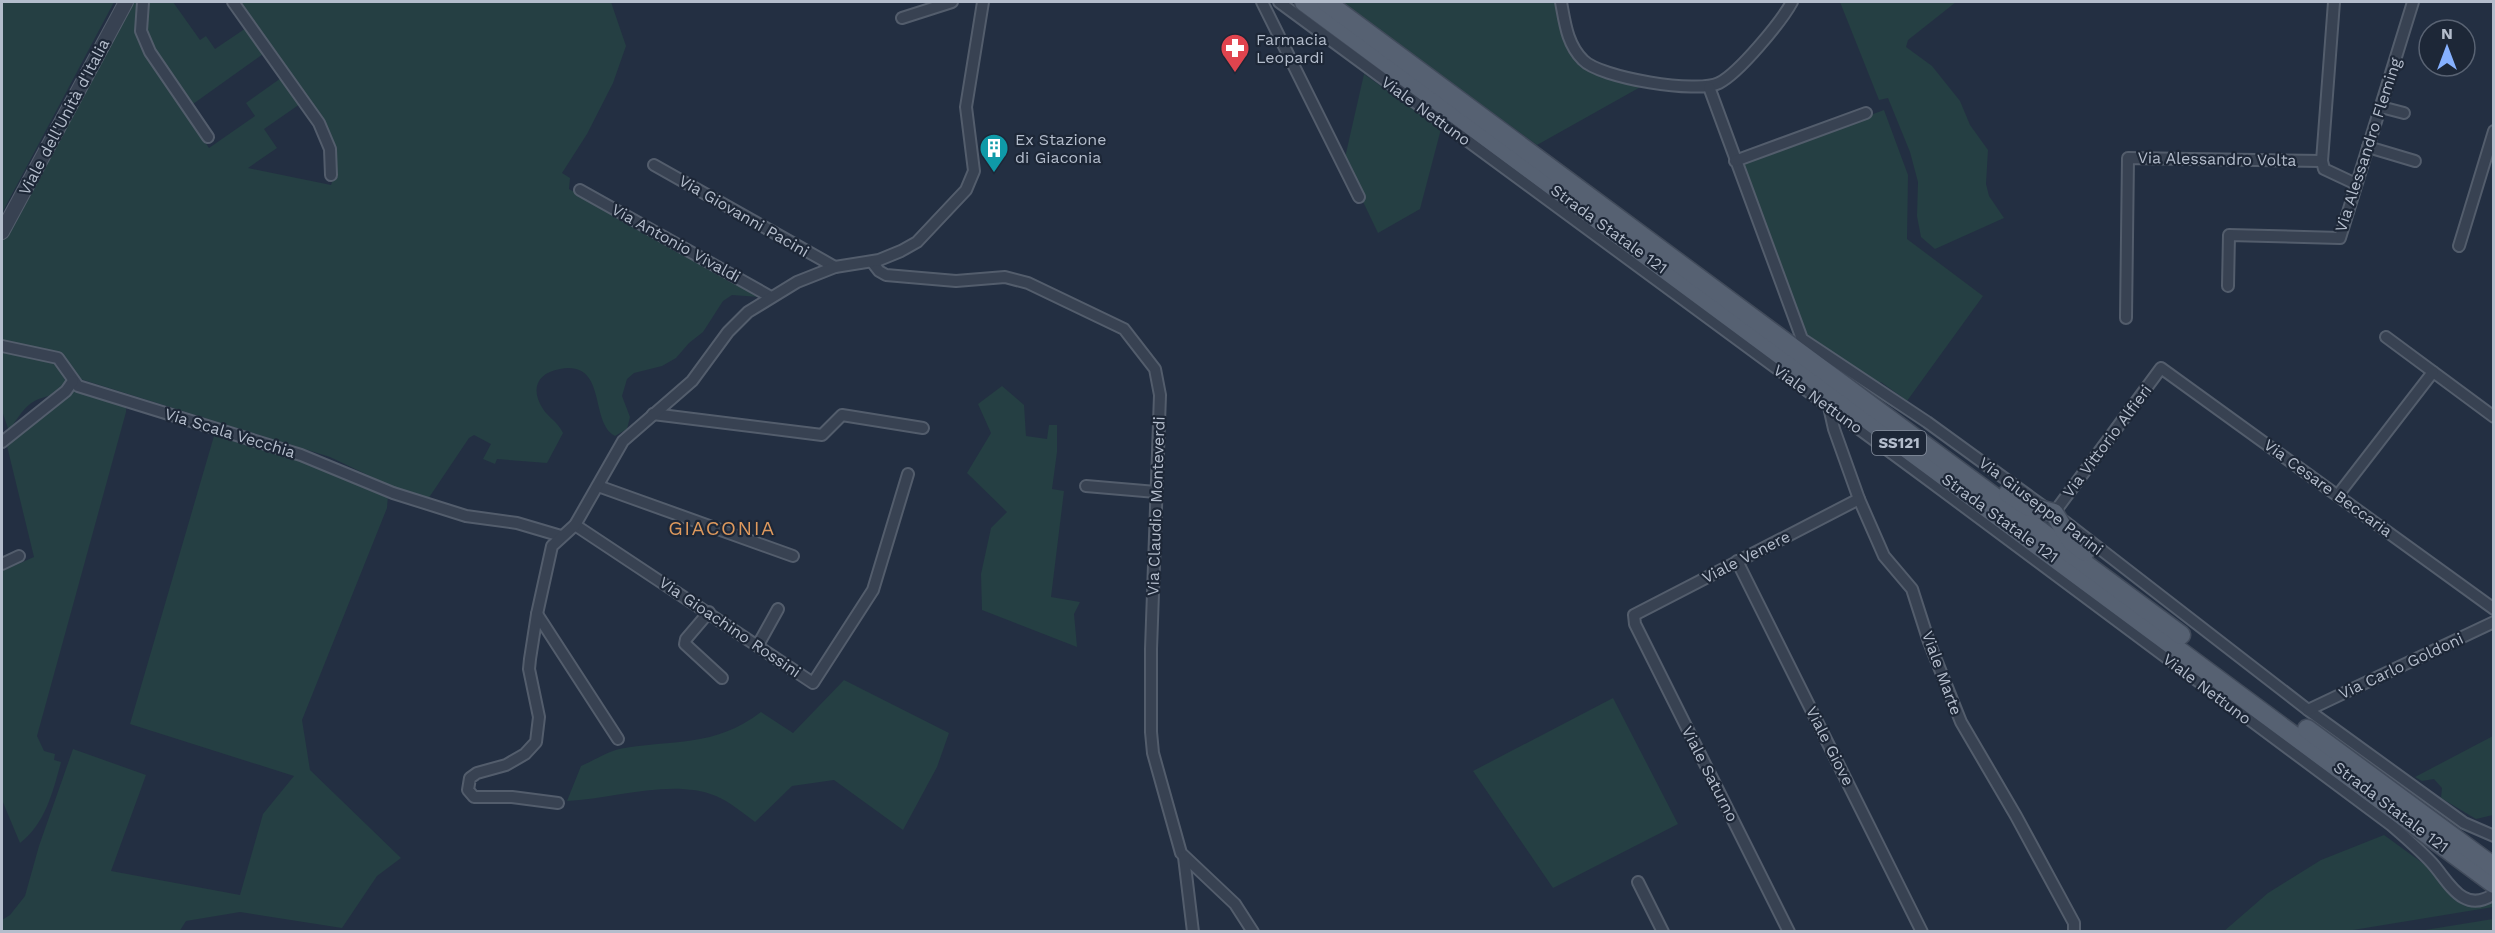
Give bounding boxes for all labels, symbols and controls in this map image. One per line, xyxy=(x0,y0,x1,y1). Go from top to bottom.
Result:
north arrow xyxy=(2417,18,2477,78)
text: N xyxy=(2441,24,2453,43)
place label: Farmacia Leopardi xyxy=(1256,30,1327,67)
pharmacy icon: Farmacia Leopardi xyxy=(1219,32,1251,74)
street label: Viale dell'Unità d'Italia xyxy=(15,36,113,198)
street label: Via Alessandro Fleming xyxy=(2331,55,2405,234)
street label: Viale Nettuno xyxy=(1378,72,1474,150)
place label: Ex Stazione di Giaconia xyxy=(1015,130,1106,167)
building icon: Ex Stazione di Giaconia xyxy=(978,132,1010,174)
street label: Via Alessandro Volta xyxy=(2137,148,2297,170)
street label: Via Giovanni Pacini xyxy=(676,171,812,261)
street label: Strada Statale 121 xyxy=(1547,180,1671,278)
street label: Via Antonio Vivaldi xyxy=(608,200,744,286)
street label: Viale Nettuno xyxy=(1770,360,1866,438)
street label: Via Vittorio Alfieri xyxy=(2058,381,2156,501)
street label: Via Scala Vecchia xyxy=(162,404,298,462)
street label: Via Claudio Monteverdi xyxy=(1143,416,1169,596)
road number: SS121 xyxy=(1872,431,1926,455)
street label: Via Cesare Beccaria xyxy=(2260,435,2396,541)
street label: Via Giuseppe Parini xyxy=(1975,453,2107,559)
street label: Strada Statale 121 xyxy=(1938,469,2062,567)
district label: GIACONIA xyxy=(668,516,776,540)
street label: Viale Venere xyxy=(1699,527,1793,587)
street label: Via Gioachino Rossini xyxy=(656,573,804,681)
street label: Viale Marte xyxy=(1918,628,1966,718)
street label: Via Carlo Goldoni xyxy=(2336,629,2466,703)
street label: Viale Nettuno xyxy=(2159,650,2255,728)
street label: Viale Giove xyxy=(1802,703,1858,789)
street label: Viale Saturno xyxy=(1678,723,1742,825)
street label: Strada Statale 121 xyxy=(2330,758,2452,856)

